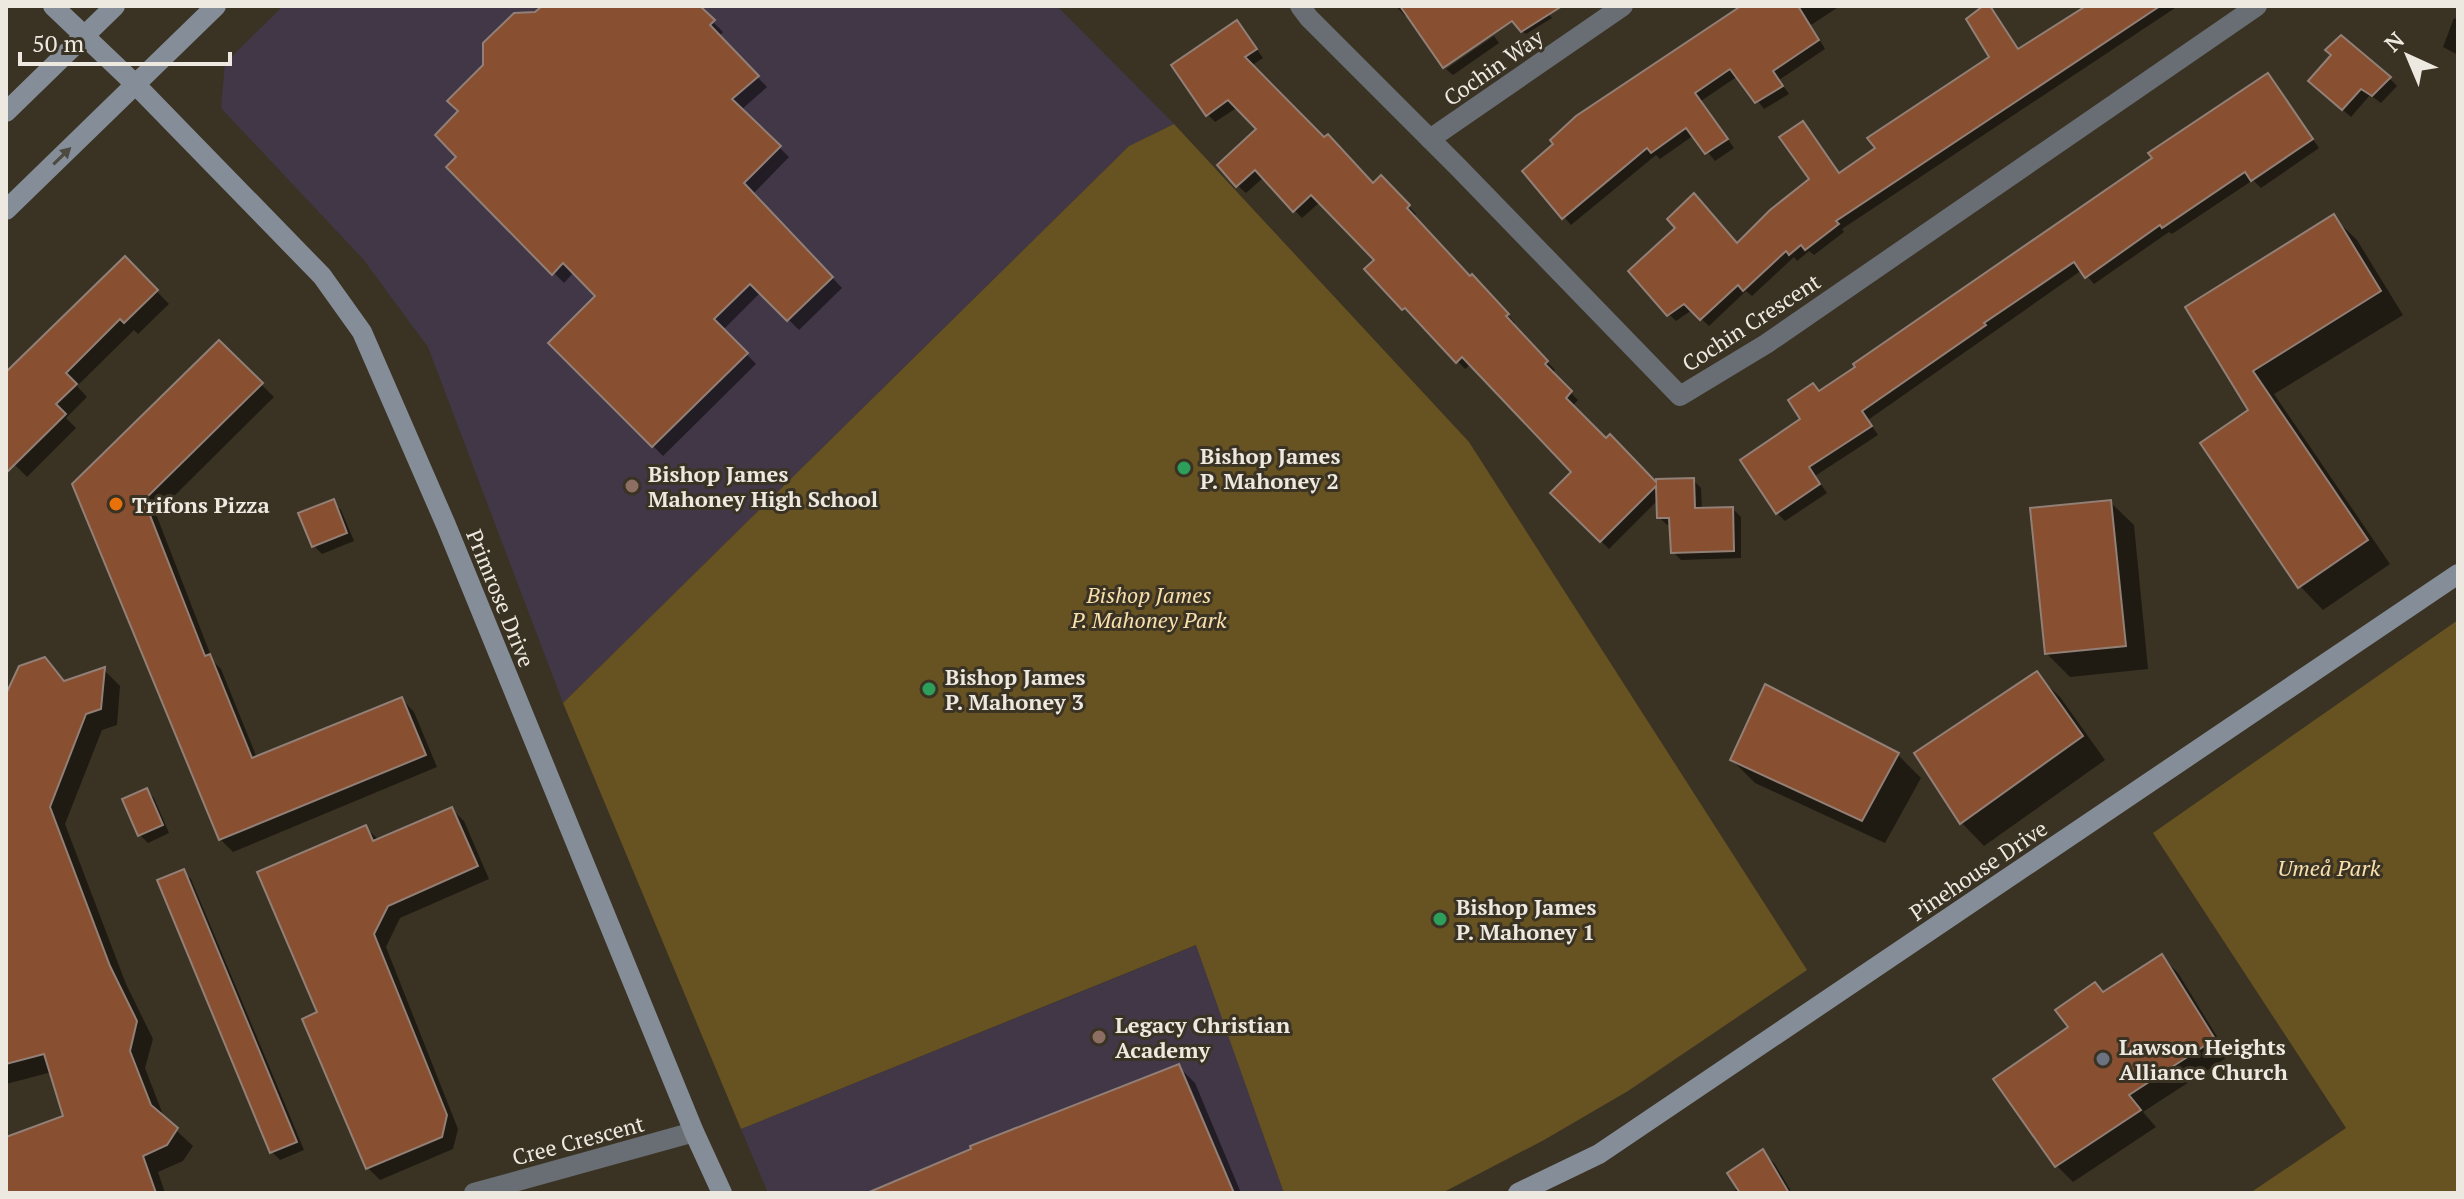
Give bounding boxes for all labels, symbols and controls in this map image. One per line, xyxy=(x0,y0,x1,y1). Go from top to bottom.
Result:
scale bar xyxy=(20,16,230,66)
north arrow xyxy=(2368,16,2448,96)
street label: Cochin Way xyxy=(1437,22,1549,112)
text: N xyxy=(2378,25,2410,57)
text: 50 m xyxy=(32,27,84,59)
one-way arrow xyxy=(52,147,71,165)
street label: Cochin Crescent xyxy=(1676,266,1826,378)
place label: Bishop James P. Mahoney 2 xyxy=(1200,441,1340,495)
place label: Bishop James Mahoney High School xyxy=(648,459,878,513)
marker: Bishop James P. Mahoney 2 xyxy=(1175,459,1193,477)
marker: Bishop James Mahoney High School xyxy=(623,477,641,495)
place label: Trifons Pizza xyxy=(132,490,270,519)
marker: Trifons Pizza xyxy=(107,495,125,513)
street label: Primrose Drive xyxy=(460,525,542,671)
park label: Bishop James P. Mahoney Park xyxy=(1070,580,1227,634)
place label: Bishop James P. Mahoney 3 xyxy=(945,662,1085,716)
marker: Bishop James P. Mahoney 3 xyxy=(920,680,938,698)
street label: Pinehouse Drive xyxy=(1904,813,2052,927)
park label: Umeå Park xyxy=(2278,853,2381,882)
place label: Bishop James P. Mahoney 1 xyxy=(1456,892,1596,946)
marker: Bishop James P. Mahoney 1 xyxy=(1431,910,1449,928)
place label: Legacy Christian Academy xyxy=(1115,1010,1290,1064)
marker: Legacy Christian Academy xyxy=(1090,1028,1108,1046)
place label: Lawson Heights Alliance Church xyxy=(2119,1032,2288,1086)
marker: Lawson Heights Alliance Church xyxy=(2094,1050,2112,1068)
street label: Cree Crescent xyxy=(509,1108,647,1172)

